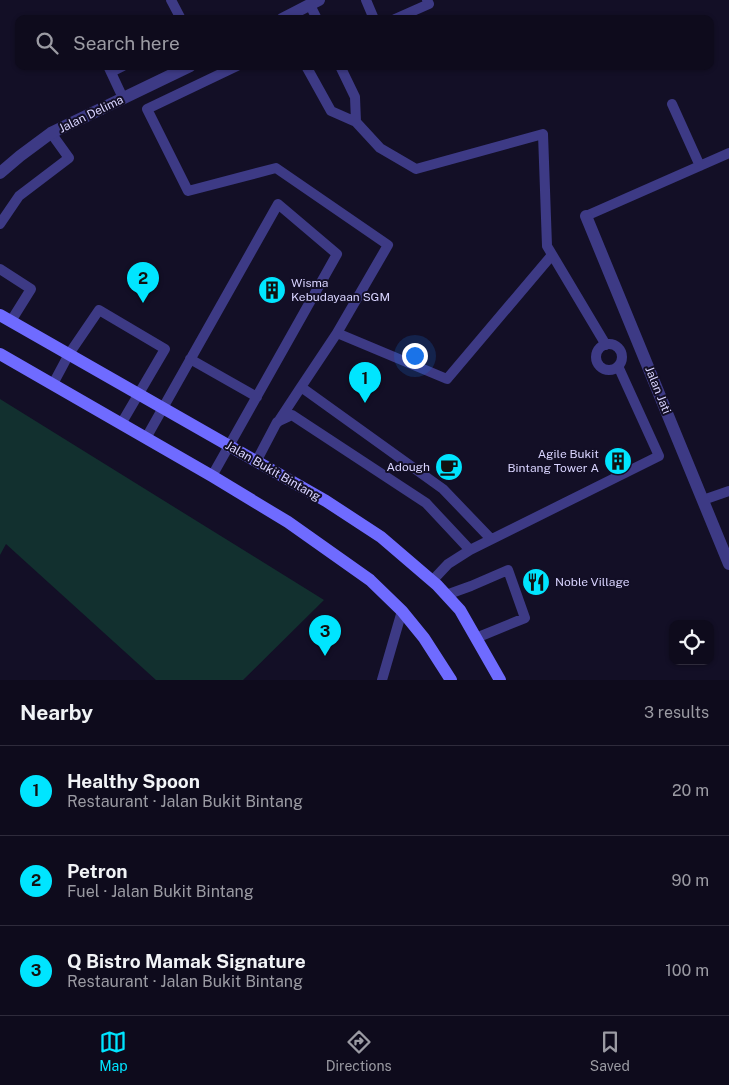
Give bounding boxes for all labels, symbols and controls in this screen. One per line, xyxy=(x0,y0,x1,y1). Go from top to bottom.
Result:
search box xyxy=(15,15,714,70)
icon: search xyxy=(33,29,61,57)
text: Search here xyxy=(73,32,180,54)
street label: Jalan Delima xyxy=(56,92,126,136)
pin: 2 xyxy=(127,262,159,303)
building icon: Wisma Kebudayaan SGM xyxy=(257,275,287,305)
place label: Wisma Kebudayaan SGM xyxy=(291,276,390,304)
your location xyxy=(402,343,428,369)
pin: 1 xyxy=(349,362,381,403)
street label: Jalan Jati xyxy=(642,364,674,416)
street label: Jalan Bukit Bintang xyxy=(223,438,323,504)
building icon: Agile Bukit Bintang Tower A xyxy=(603,446,633,476)
place label: Agile Bukit Bintang Tower A xyxy=(508,447,599,475)
cafe icon: Adough xyxy=(434,452,464,482)
place label: Adough xyxy=(386,460,430,474)
restaurant icon: Noble Village xyxy=(521,567,551,597)
place label: Noble Village xyxy=(555,575,630,589)
pin: 3 xyxy=(309,615,341,656)
map controls xyxy=(669,620,714,665)
button: locate xyxy=(669,620,714,665)
text: Nearby xyxy=(20,700,93,725)
text: 3 results xyxy=(644,703,709,722)
text: Healthy Spoon xyxy=(67,770,200,792)
text: 1 xyxy=(33,781,39,800)
text: 20 m xyxy=(672,781,709,800)
text: Restaurant · Jalan Bukit Bintang xyxy=(67,792,303,811)
text: Petron xyxy=(67,860,128,882)
text: 2 xyxy=(31,871,41,890)
text: 90 m xyxy=(672,871,709,890)
text: Fuel · Jalan Bukit Bintang xyxy=(67,882,254,901)
text: Q Bistro Mamak Signature xyxy=(67,950,306,972)
text: 3 xyxy=(31,961,41,980)
text: 100 m xyxy=(665,961,709,980)
text: Restaurant · Jalan Bukit Bintang xyxy=(67,972,303,991)
tab: Map xyxy=(99,1028,128,1074)
tab: Directions xyxy=(326,1028,392,1074)
tab: Saved xyxy=(590,1028,630,1074)

